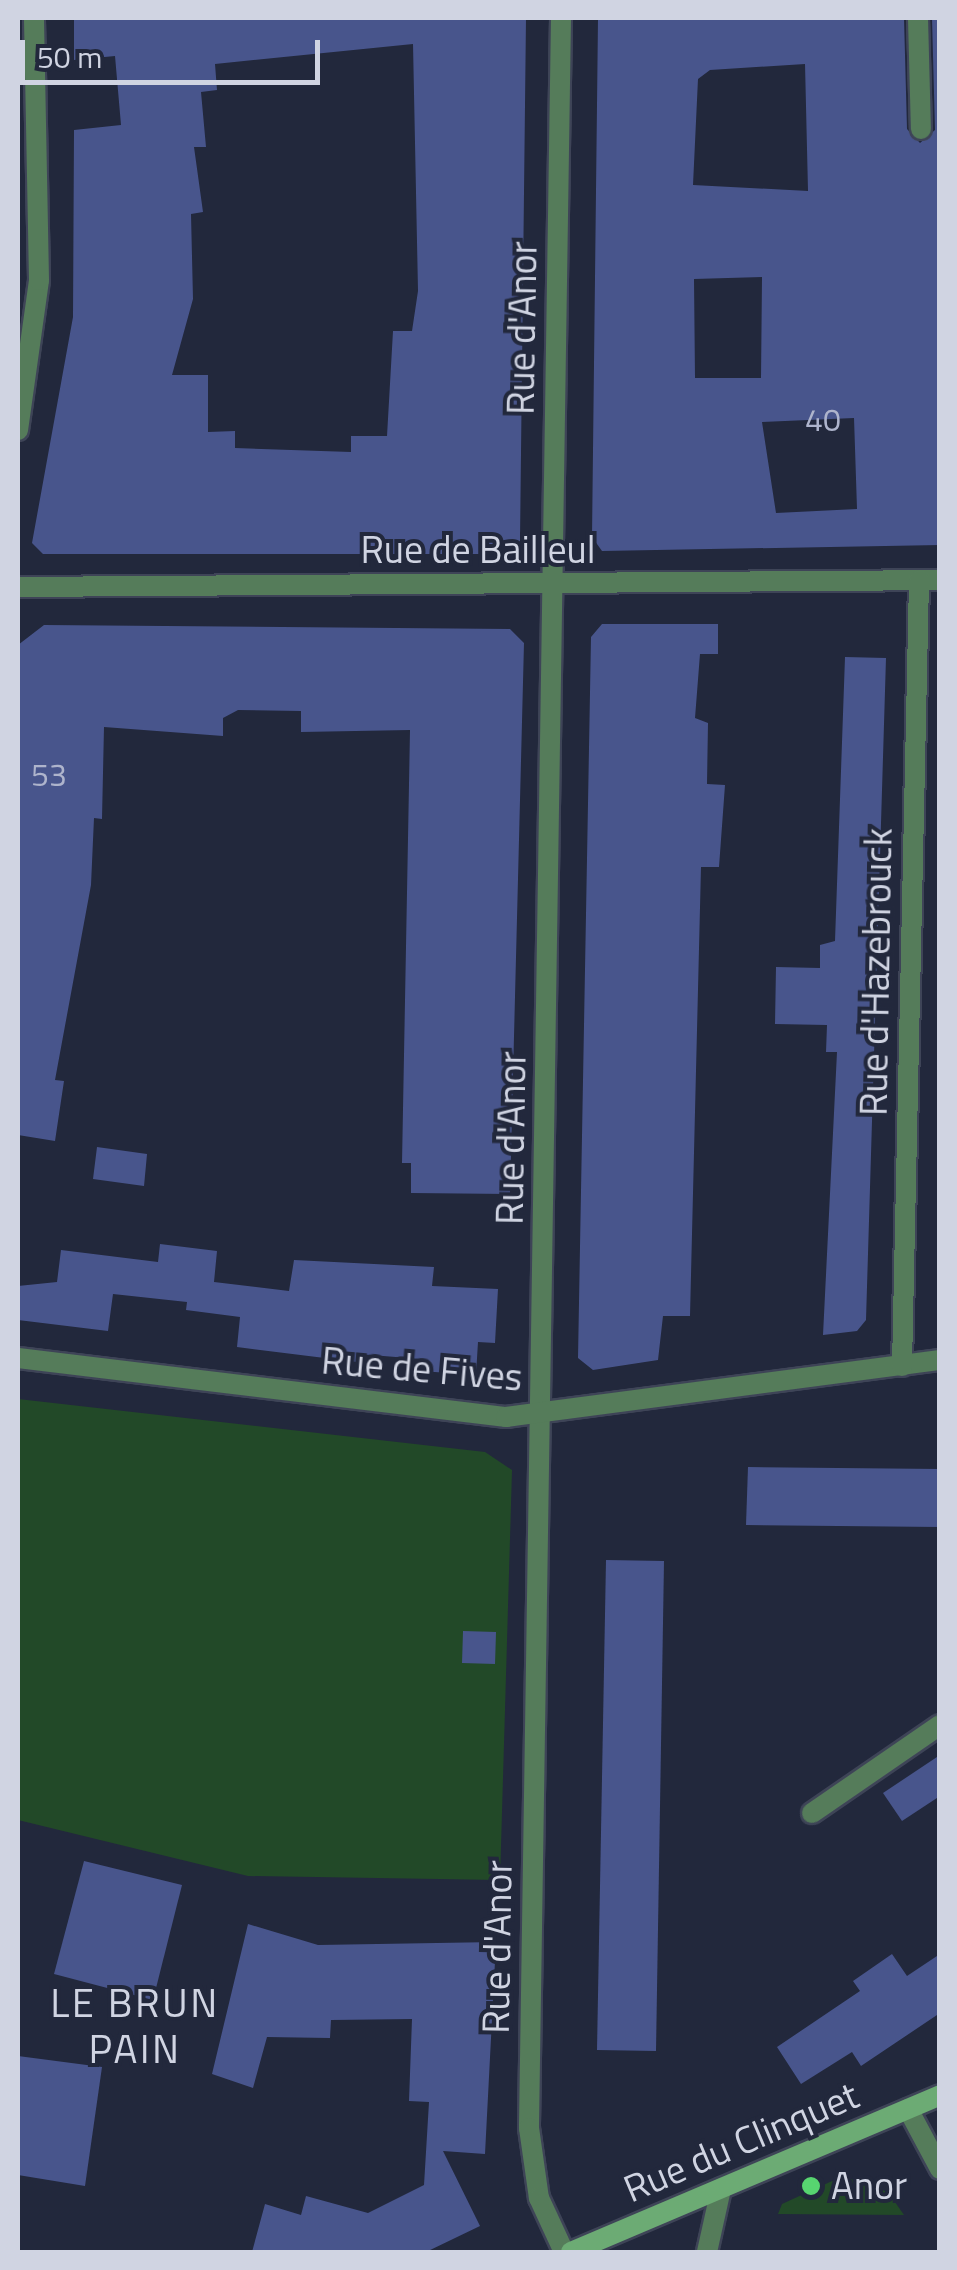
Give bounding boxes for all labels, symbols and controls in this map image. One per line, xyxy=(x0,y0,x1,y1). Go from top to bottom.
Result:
scale bar xyxy=(25,20,325,82)
text: 50 m xyxy=(37,34,102,80)
street label: Rue d'Anor xyxy=(498,241,546,415)
house number: 40 xyxy=(805,400,841,438)
street label: Rue de Bailleul xyxy=(360,527,596,573)
house number: 53 xyxy=(31,755,67,793)
street label: Rue d'Hazebrouck xyxy=(851,828,901,1116)
street label: Rue d'Anor xyxy=(487,1051,535,1225)
street label: Rue de Fives xyxy=(320,1337,524,1401)
street label: Rue d'Anor xyxy=(473,1860,521,2034)
district label: LE BRUN PAIN xyxy=(50,1979,220,2073)
street label: Rue du Clinquet xyxy=(617,2072,865,2212)
place label: Anor xyxy=(831,2163,907,2209)
marker: Anor xyxy=(800,2175,822,2197)

